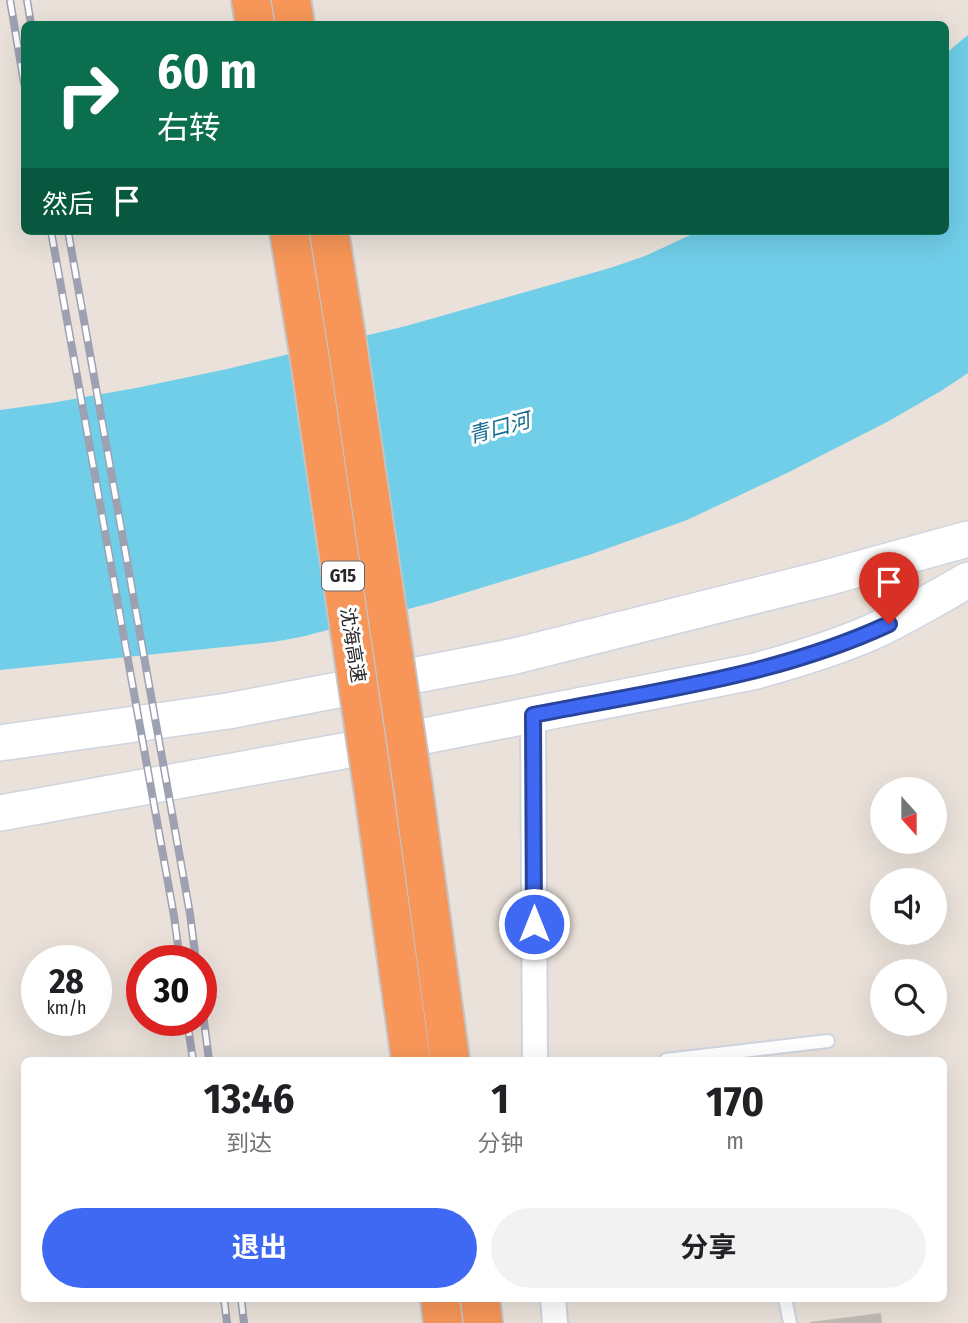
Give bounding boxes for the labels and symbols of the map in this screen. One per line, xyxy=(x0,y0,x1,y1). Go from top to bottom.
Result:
water label: 青口河 xyxy=(465,406,537,449)
pin xyxy=(859,552,919,624)
road number: G15 xyxy=(322,562,364,590)
street label: 沈海高速 xyxy=(336,606,370,684)
north arrow xyxy=(870,777,947,854)
position arrow xyxy=(497,887,571,961)
speed limit sign: 30 xyxy=(126,945,217,1036)

